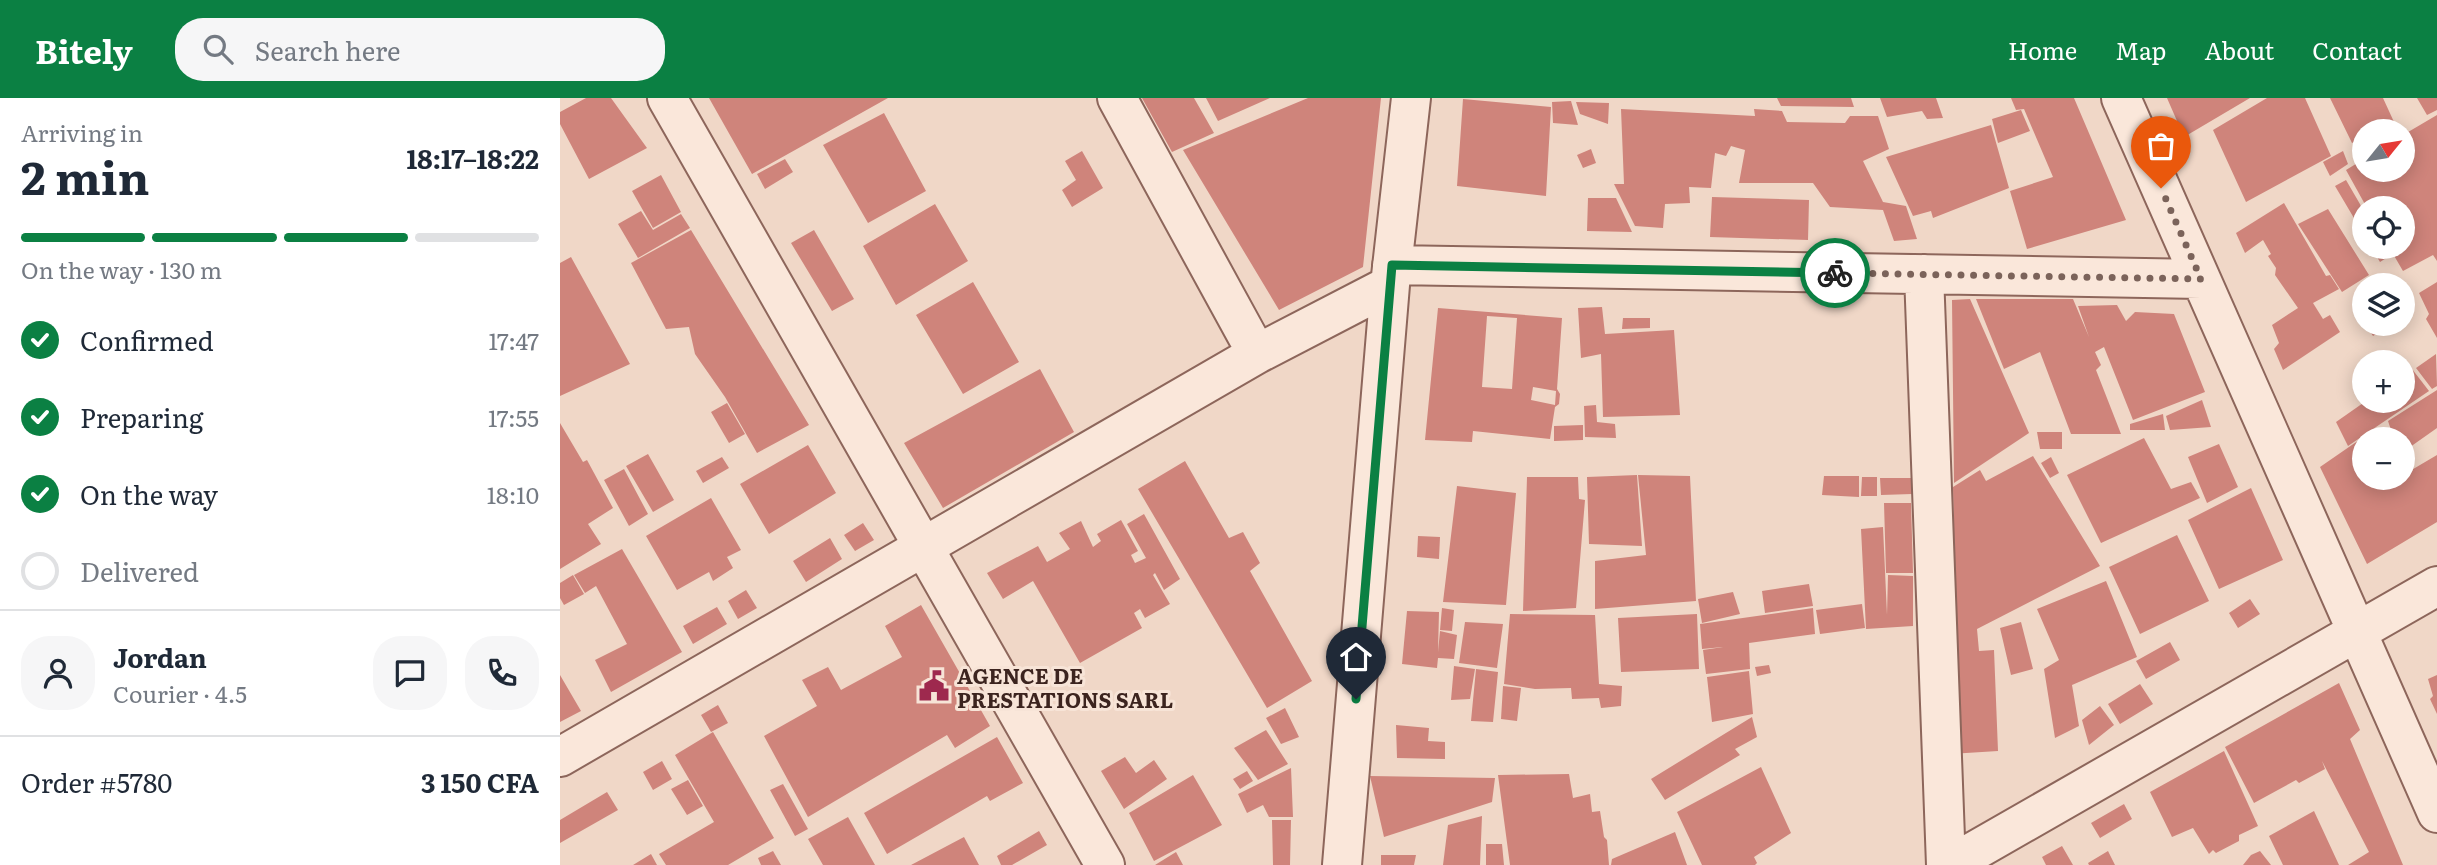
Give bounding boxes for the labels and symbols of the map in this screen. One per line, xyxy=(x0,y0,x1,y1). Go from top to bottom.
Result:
pin xyxy=(2131,116,2191,188)
north arrow xyxy=(2352,119,2415,182)
courier xyxy=(1800,238,1870,308)
pin xyxy=(1326,627,1386,699)
place label: AGENCE DE PRESTATIONS SARL xyxy=(957,659,1173,714)
public building icon: AGENCE DE PRESTATIONS SARL xyxy=(917,669,951,703)

